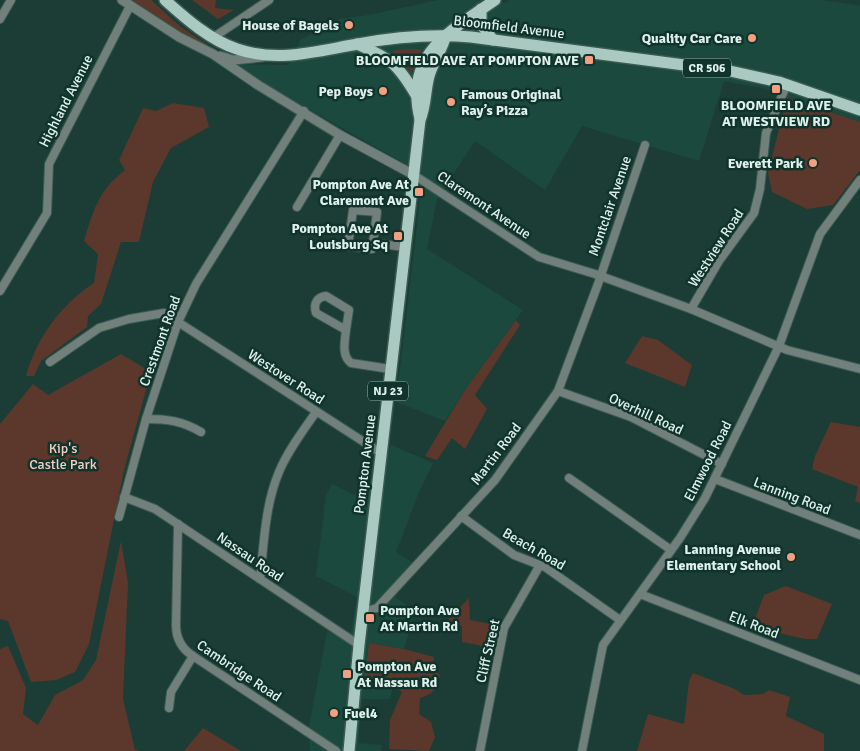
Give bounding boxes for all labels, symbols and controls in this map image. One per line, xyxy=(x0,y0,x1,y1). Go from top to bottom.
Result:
street label: Bloomfield Avenue xyxy=(453,12,565,42)
place label: House of Bagels xyxy=(242,17,339,34)
marker: House of Bagels xyxy=(343,19,355,31)
place label: Quality Car Care xyxy=(642,30,742,47)
marker: Quality Car Care xyxy=(746,32,758,44)
street label: Highland Avenue xyxy=(35,52,97,150)
place label: BLOOMFIELD AVE AT POMPTON AVE xyxy=(356,52,579,69)
marker: BLOOMFIELD AVE AT POMPTON AVE xyxy=(583,54,595,66)
road number: CR 506 xyxy=(683,58,731,78)
place label: Pep Boys xyxy=(319,83,373,100)
marker: BLOOMFIELD AVE AT WESTVIEW RD xyxy=(770,83,782,95)
marker: Pep Boys xyxy=(377,85,389,97)
place label: Famous Original Ray’s Pizza xyxy=(461,86,562,119)
marker: Famous Original Ray’s Pizza xyxy=(445,96,457,108)
place label: BLOOMFIELD AVE AT WESTVIEW RD xyxy=(721,97,831,130)
street label: Montclair Avenue xyxy=(585,154,635,258)
place label: Everett Park xyxy=(728,155,804,172)
marker: Everett Park xyxy=(807,157,819,169)
street label: Claremont Avenue xyxy=(434,167,534,243)
place label: Pompton Ave At Claremont Ave xyxy=(313,176,410,209)
marker: Pompton Ave At Claremont Ave xyxy=(413,186,425,198)
street label: Westview Road xyxy=(684,206,748,290)
place label: Pompton Ave At Louisburg Sq xyxy=(292,220,389,253)
marker: Pompton Ave At Louisburg Sq xyxy=(392,230,404,242)
street label: Crestmont Road xyxy=(136,293,184,389)
street label: Westover Road xyxy=(245,346,327,408)
road number: NJ 23 xyxy=(368,382,408,401)
street label: Overhill Road xyxy=(606,389,686,439)
street label: Pompton Avenue xyxy=(350,413,380,515)
street label: Elmwood Road xyxy=(680,418,736,504)
street label: Martin Road xyxy=(467,420,525,488)
park label: Kip's Castle Park xyxy=(29,440,97,473)
street label: Lanning Road xyxy=(751,473,833,519)
street label: Beach Road xyxy=(500,524,568,574)
street label: Nassau Road xyxy=(213,529,287,585)
place label: Lanning Avenue Elementary School xyxy=(666,541,782,574)
marker: Lanning Avenue Elementary School xyxy=(785,551,797,563)
place label: Pompton Ave At Martin Rd xyxy=(380,602,460,635)
street label: Elk Road xyxy=(727,608,781,642)
marker: Pompton Ave At Martin Rd xyxy=(364,612,376,624)
street label: Cliff Street xyxy=(472,617,504,684)
street label: Cambridge Road xyxy=(194,637,284,705)
place label: Pompton Ave At Nassau Rd xyxy=(357,658,438,691)
marker: Pompton Ave At Nassau Rd xyxy=(341,668,353,680)
place label: Fuel4 xyxy=(344,705,378,722)
marker: Fuel4 xyxy=(328,707,340,719)

